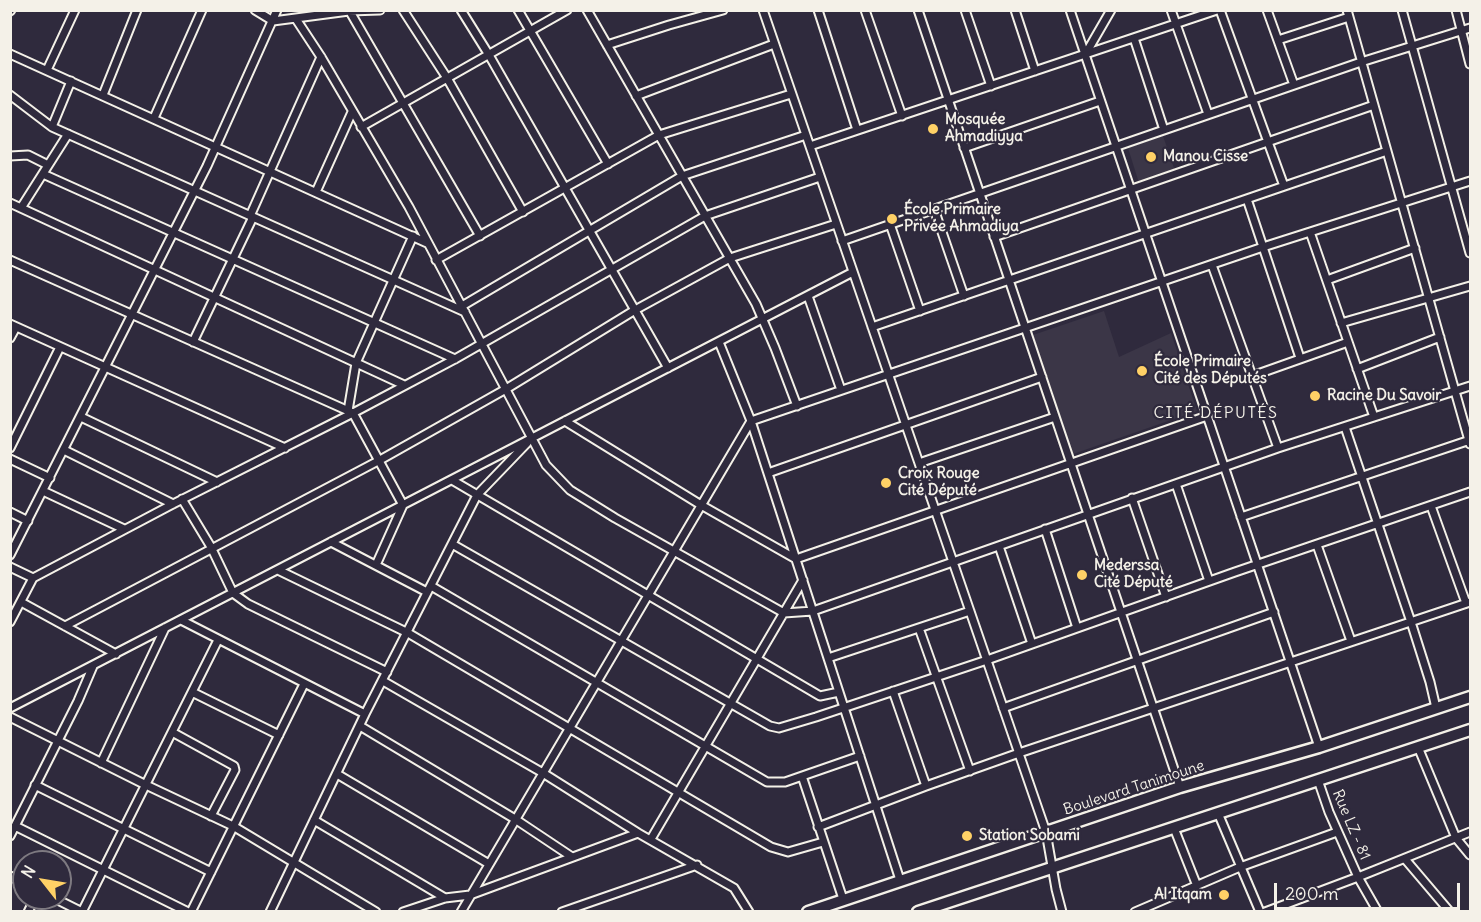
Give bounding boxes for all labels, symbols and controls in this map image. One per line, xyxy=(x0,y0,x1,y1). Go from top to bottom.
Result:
place label: Mosquée Ahmadiyya xyxy=(945,111,1023,146)
marker: Mosquée Ahmadiyya xyxy=(926,122,940,136)
place label: Manou Cisse xyxy=(1163,148,1248,166)
marker: Manou Cisse xyxy=(1144,150,1158,164)
place label: École Primaire Privée Ahmadiya xyxy=(904,201,1019,236)
marker: École Primaire Privée Ahmadiya xyxy=(885,212,899,226)
place label: École Primaire Cité des Députés xyxy=(1154,353,1267,388)
marker: École Primaire Cité des Députés xyxy=(1135,364,1149,378)
place label: Racine Du Savoir xyxy=(1327,387,1441,405)
marker: Racine Du Savoir xyxy=(1308,389,1322,403)
district label: CITÉ DÉPUTÉS xyxy=(1154,403,1278,423)
place label: Croix Rouge Cité Député xyxy=(898,465,980,500)
marker: Croix Rouge Cité Député xyxy=(879,476,893,490)
place label: Mederssa Cité Député xyxy=(1094,557,1173,592)
marker: Mederssa Cité Député xyxy=(1075,568,1089,582)
street label: Boulevard Tanimoune xyxy=(1061,757,1207,819)
street label: Rue LZ - 81 xyxy=(1328,787,1374,863)
place label: Station Sobami xyxy=(979,827,1080,845)
marker: Station Sobami xyxy=(960,829,974,843)
north arrow xyxy=(12,850,72,910)
text: N xyxy=(17,862,40,882)
scale bar xyxy=(1277,871,1463,909)
text: 200 m xyxy=(1285,882,1339,905)
place label: Al Itqam xyxy=(1154,886,1212,904)
marker: Al Itqam xyxy=(1217,888,1231,902)

